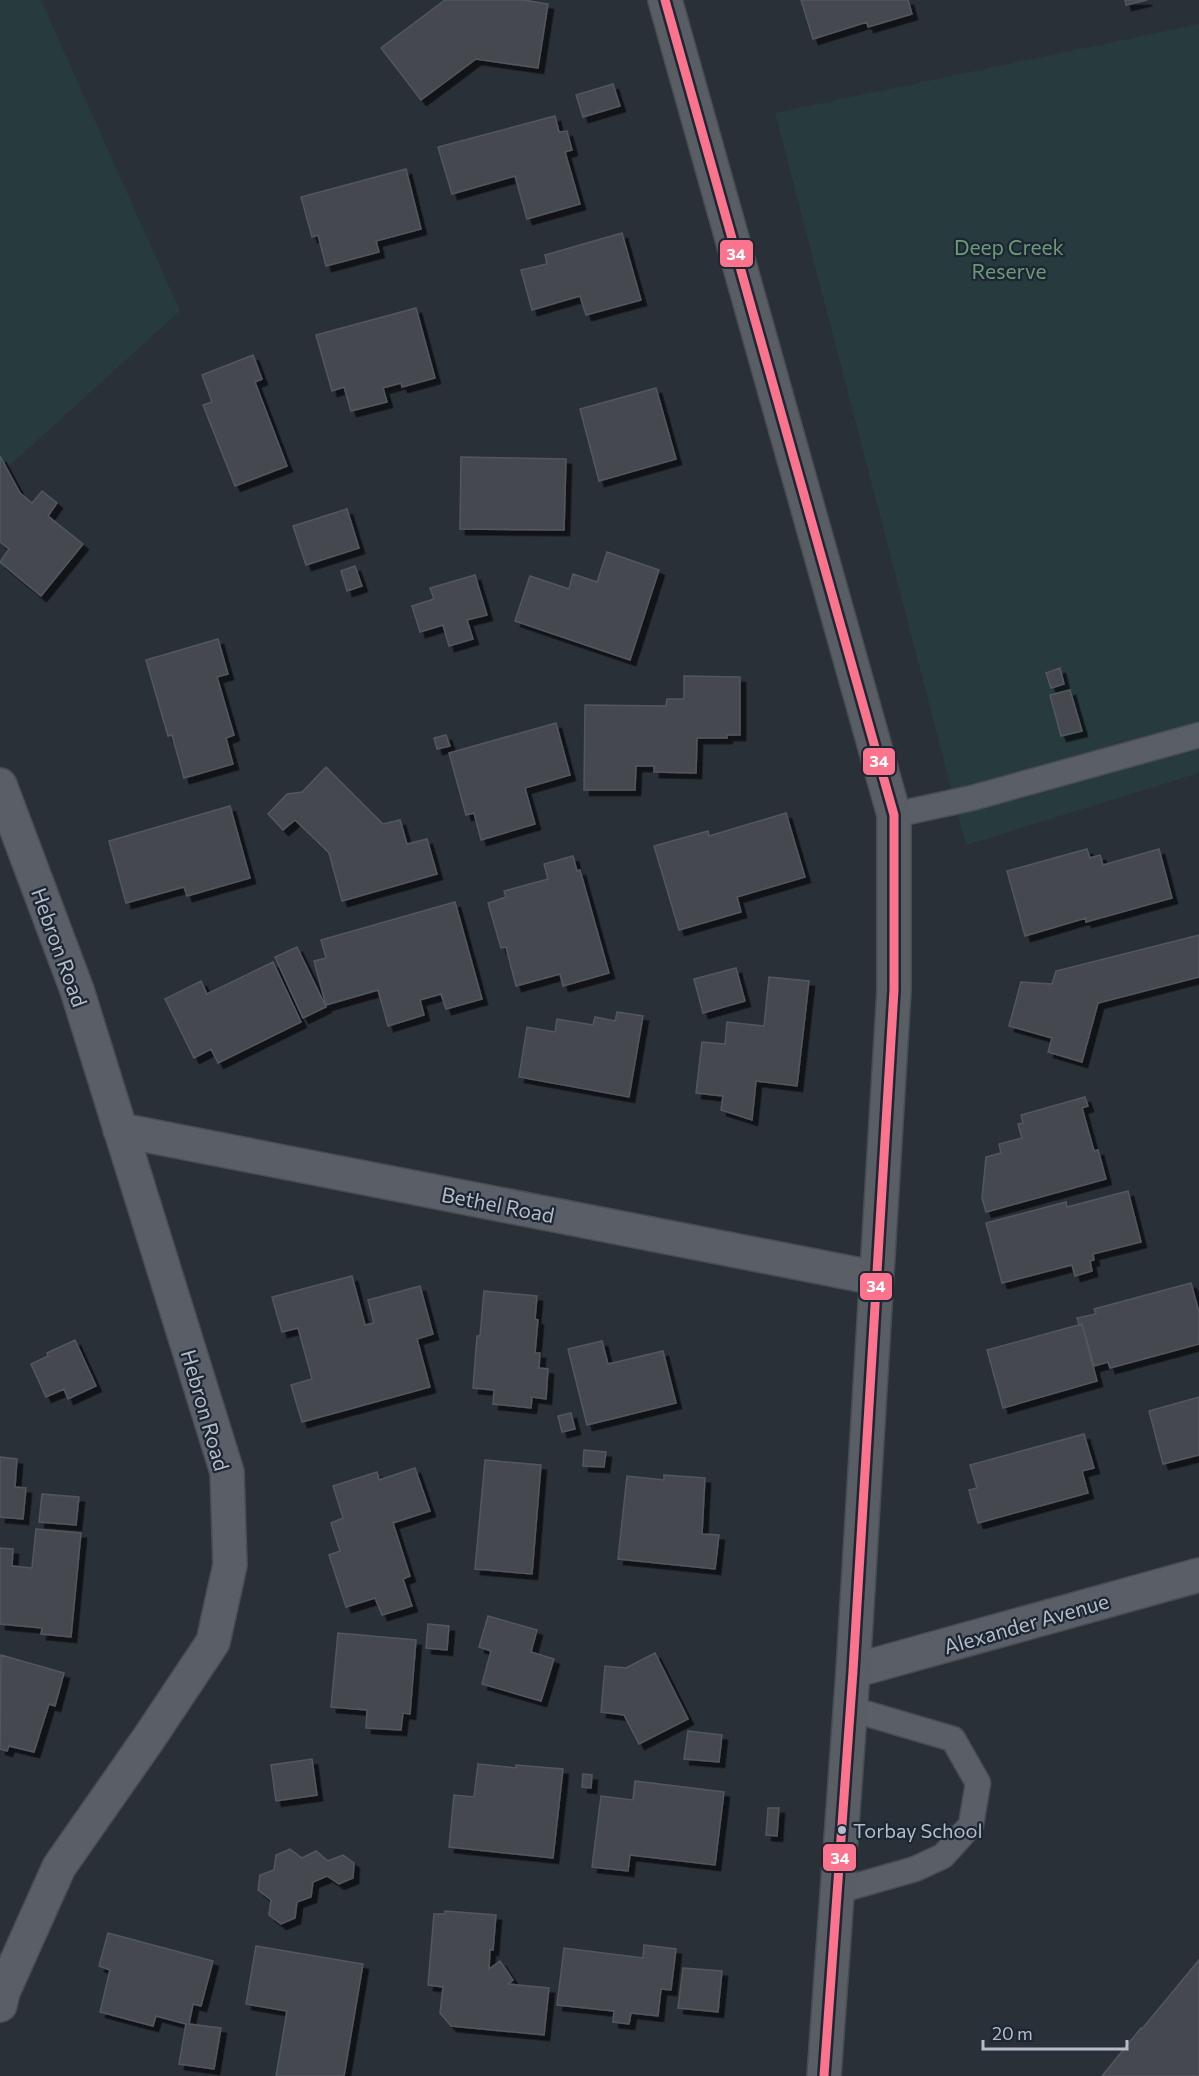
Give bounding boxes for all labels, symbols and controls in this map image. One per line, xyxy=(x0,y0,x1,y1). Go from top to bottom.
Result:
park label: Deep Creek Reserve xyxy=(954,234,1064,283)
line badge: 34 xyxy=(719,239,754,268)
text: 34 xyxy=(726,244,746,263)
line badge: 34 xyxy=(862,747,896,776)
text: 34 xyxy=(869,751,889,770)
street label: Hebron Road xyxy=(27,884,93,1010)
street label: Bethel Road xyxy=(439,1181,557,1227)
line badge: 34 xyxy=(859,1272,893,1301)
text: 34 xyxy=(866,1276,886,1295)
street label: Hebron Road xyxy=(177,1347,235,1473)
street label: Alexander Avenue xyxy=(941,1587,1111,1659)
place label: Torbay School xyxy=(853,1818,983,1842)
marker: Torbay School xyxy=(836,1824,848,1836)
line badge: 34 xyxy=(822,1843,857,1872)
text: 34 xyxy=(830,1848,850,1867)
scale bar xyxy=(983,2013,1127,2051)
text: 20 m xyxy=(992,2022,1033,2044)

